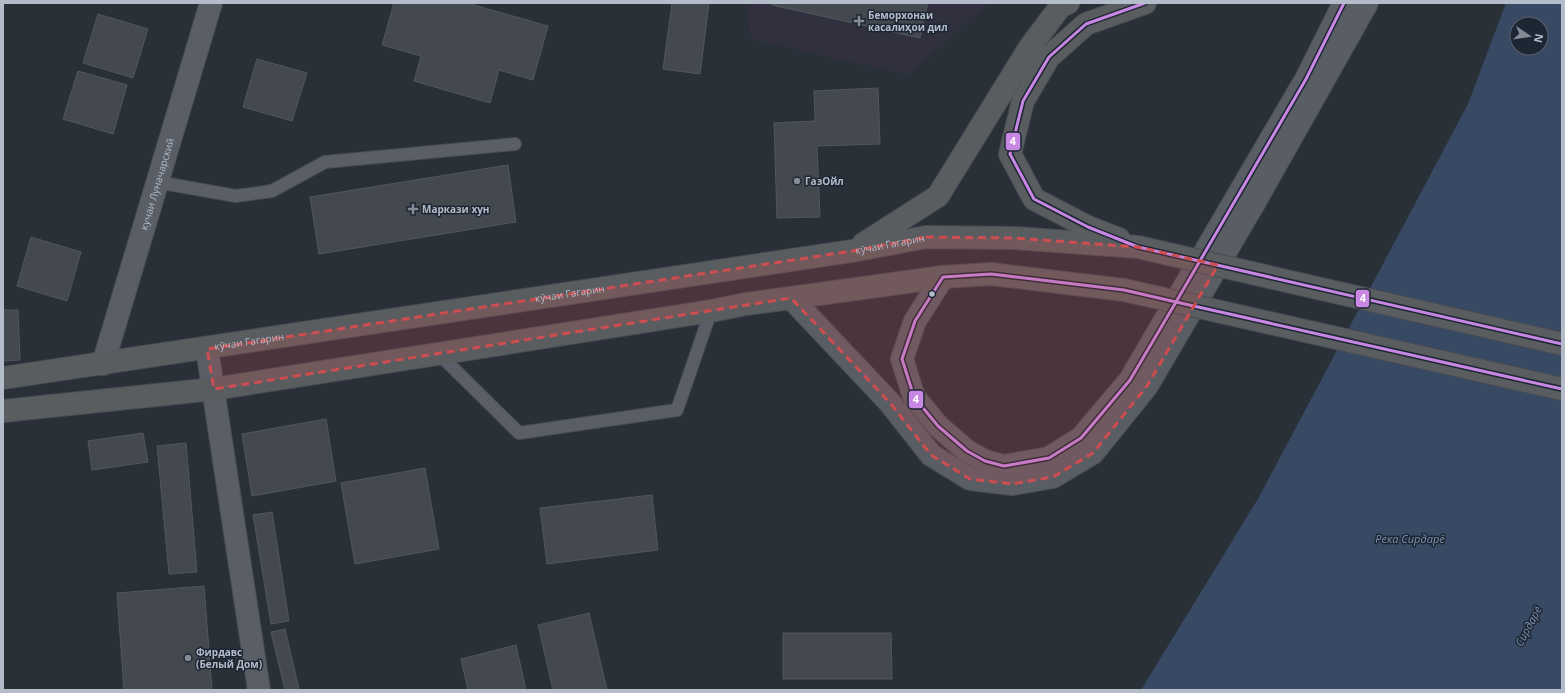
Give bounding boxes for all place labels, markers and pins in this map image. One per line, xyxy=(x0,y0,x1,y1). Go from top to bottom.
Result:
place label: Беморхонаи касалиҳои дил xyxy=(868,8,948,34)
marker: Беморхонаи касалиҳои дил xyxy=(853,15,865,27)
place label: ГазОйл xyxy=(805,174,844,188)
marker: ГазОйл xyxy=(792,176,802,186)
place label: Маркази хун xyxy=(422,202,489,216)
marker: Маркази хун xyxy=(407,203,419,215)
unlabelled marker xyxy=(927,289,937,299)
place label: Фирдавс (Белый Дом) xyxy=(196,645,262,671)
marker: Фирдавс (Белый Дом) xyxy=(183,653,193,663)

